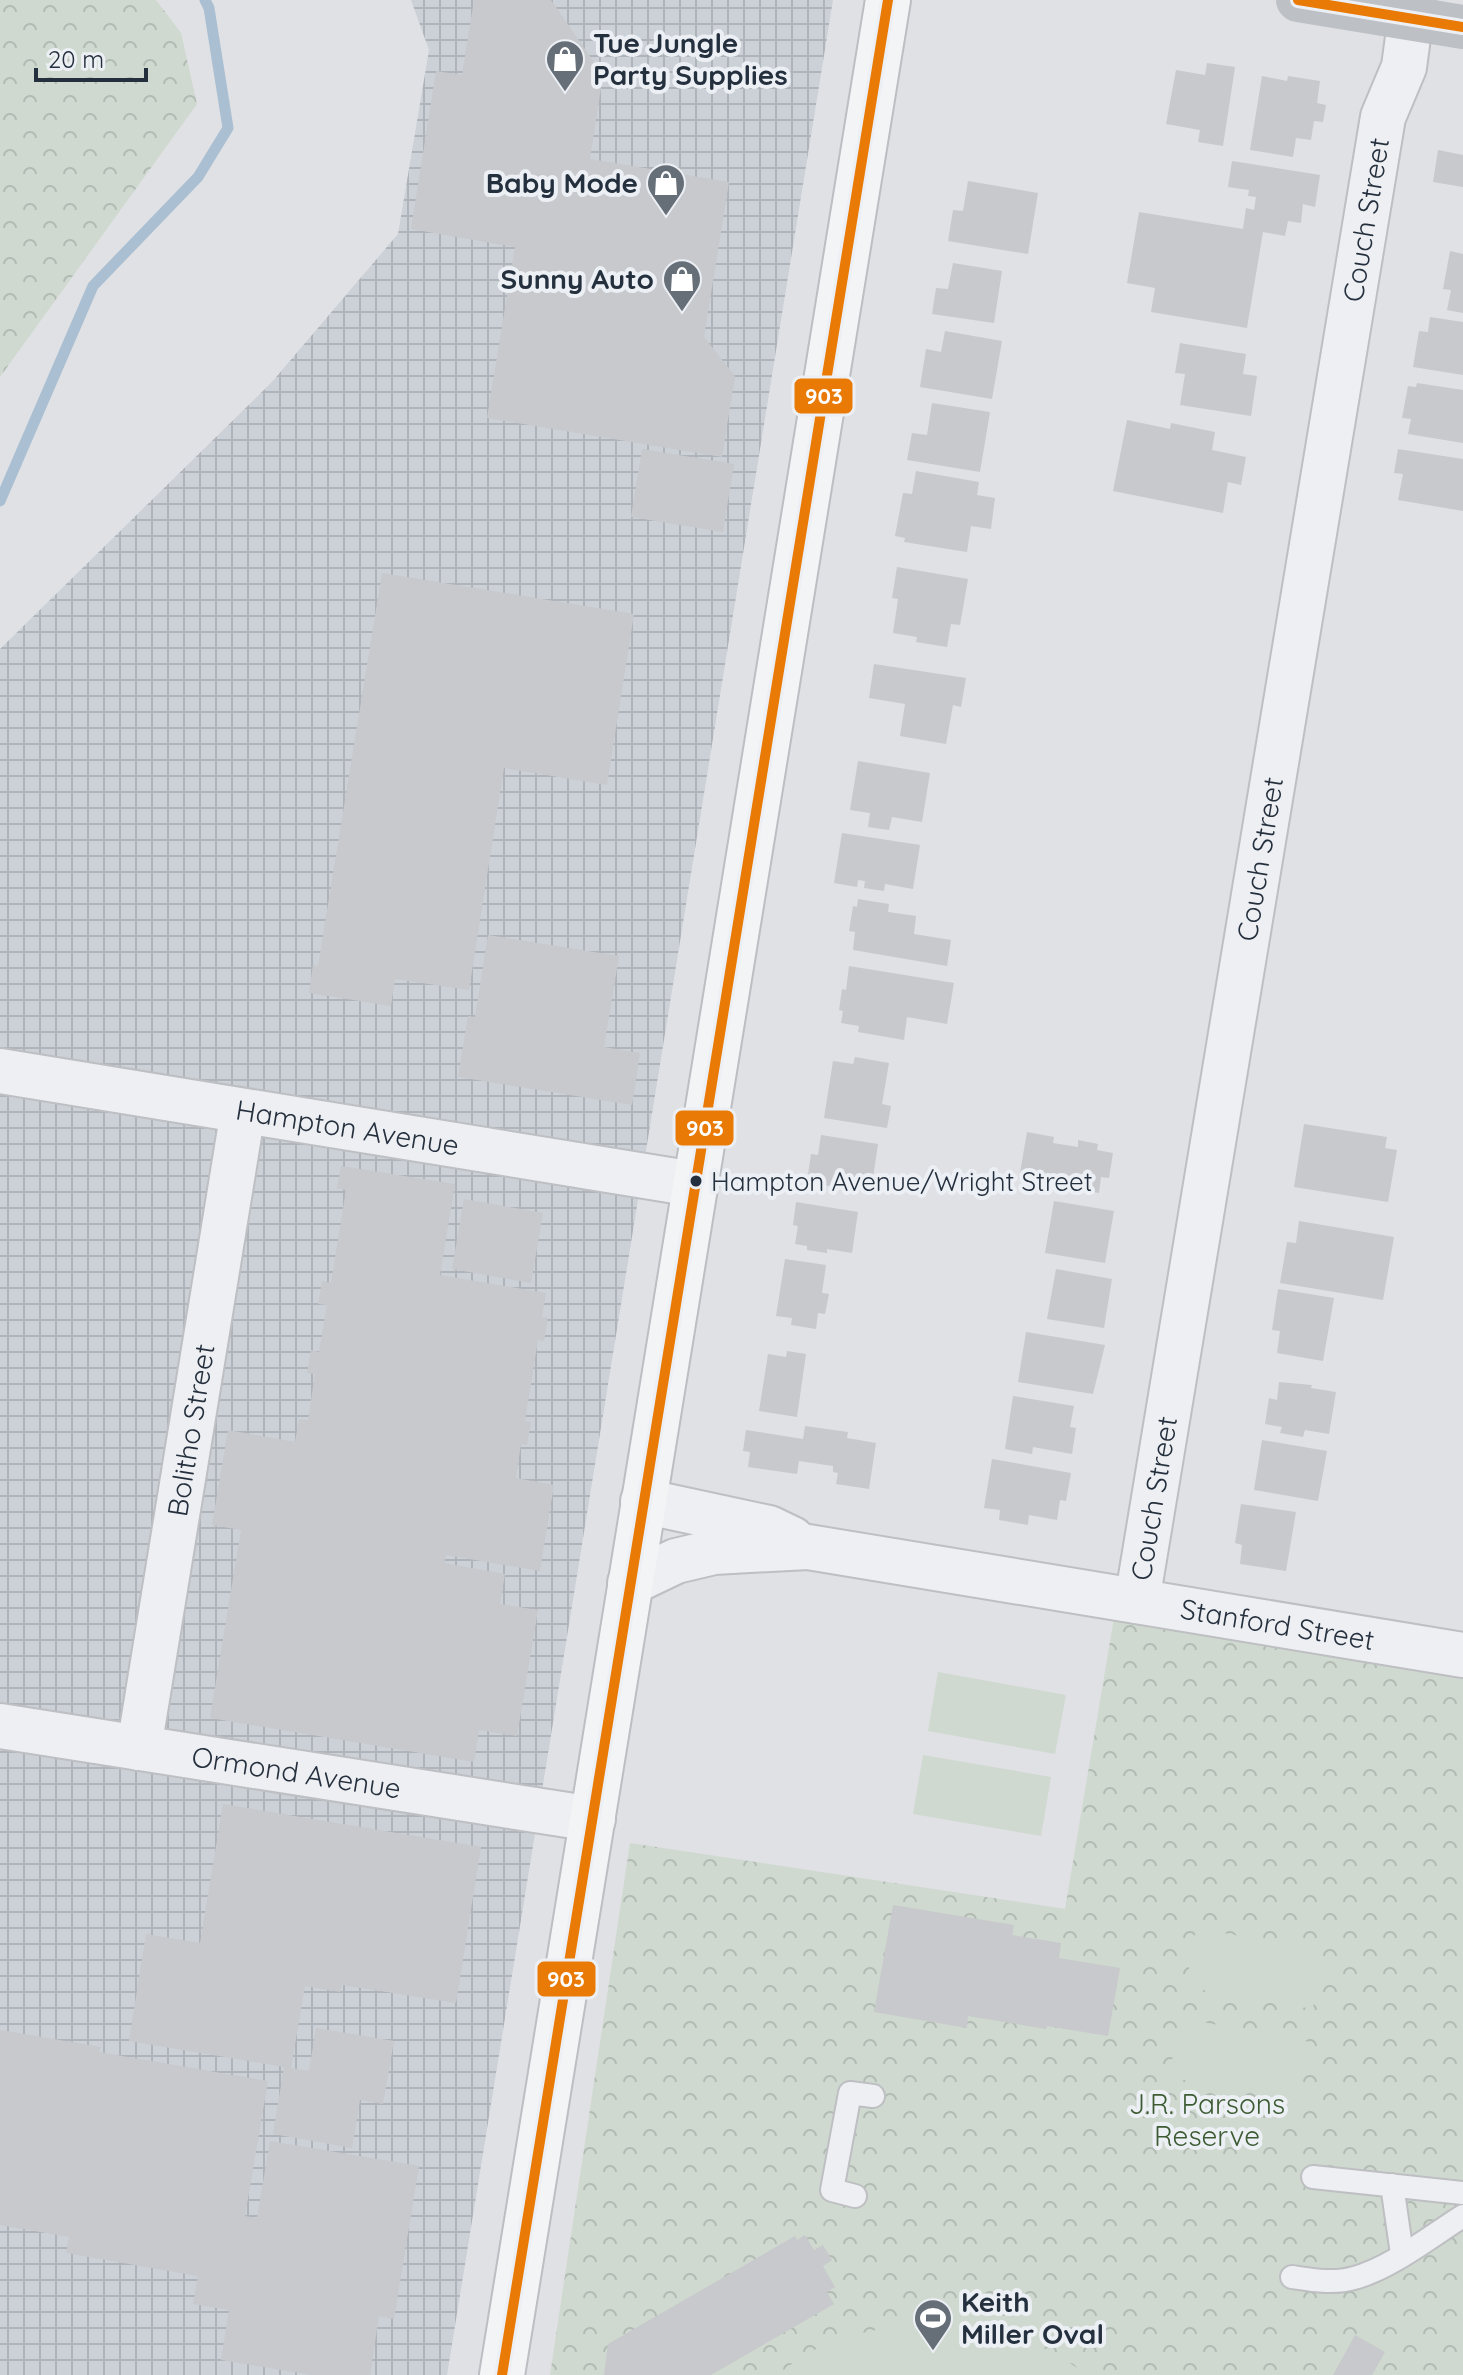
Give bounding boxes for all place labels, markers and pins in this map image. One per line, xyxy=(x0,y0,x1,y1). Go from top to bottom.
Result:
place label: Tue Jungle Party Supplies xyxy=(593,25,788,92)
shop icon: Tue Jungle Party Supplies xyxy=(544,38,586,93)
shop icon: Baby Mode xyxy=(645,162,687,217)
place label: Baby Mode xyxy=(486,165,638,200)
shop icon: Sunny Auto xyxy=(661,258,703,313)
place label: Sunny Auto xyxy=(501,261,654,296)
place label: Hampton Avenue/Wright Street xyxy=(711,1165,1093,1198)
marker: Hampton Avenue/Wright Street xyxy=(688,1173,704,1189)
place label: Keith Miller Oval xyxy=(961,2284,1104,2351)
sports icon: Keith Miller Oval xyxy=(912,2297,954,2352)

